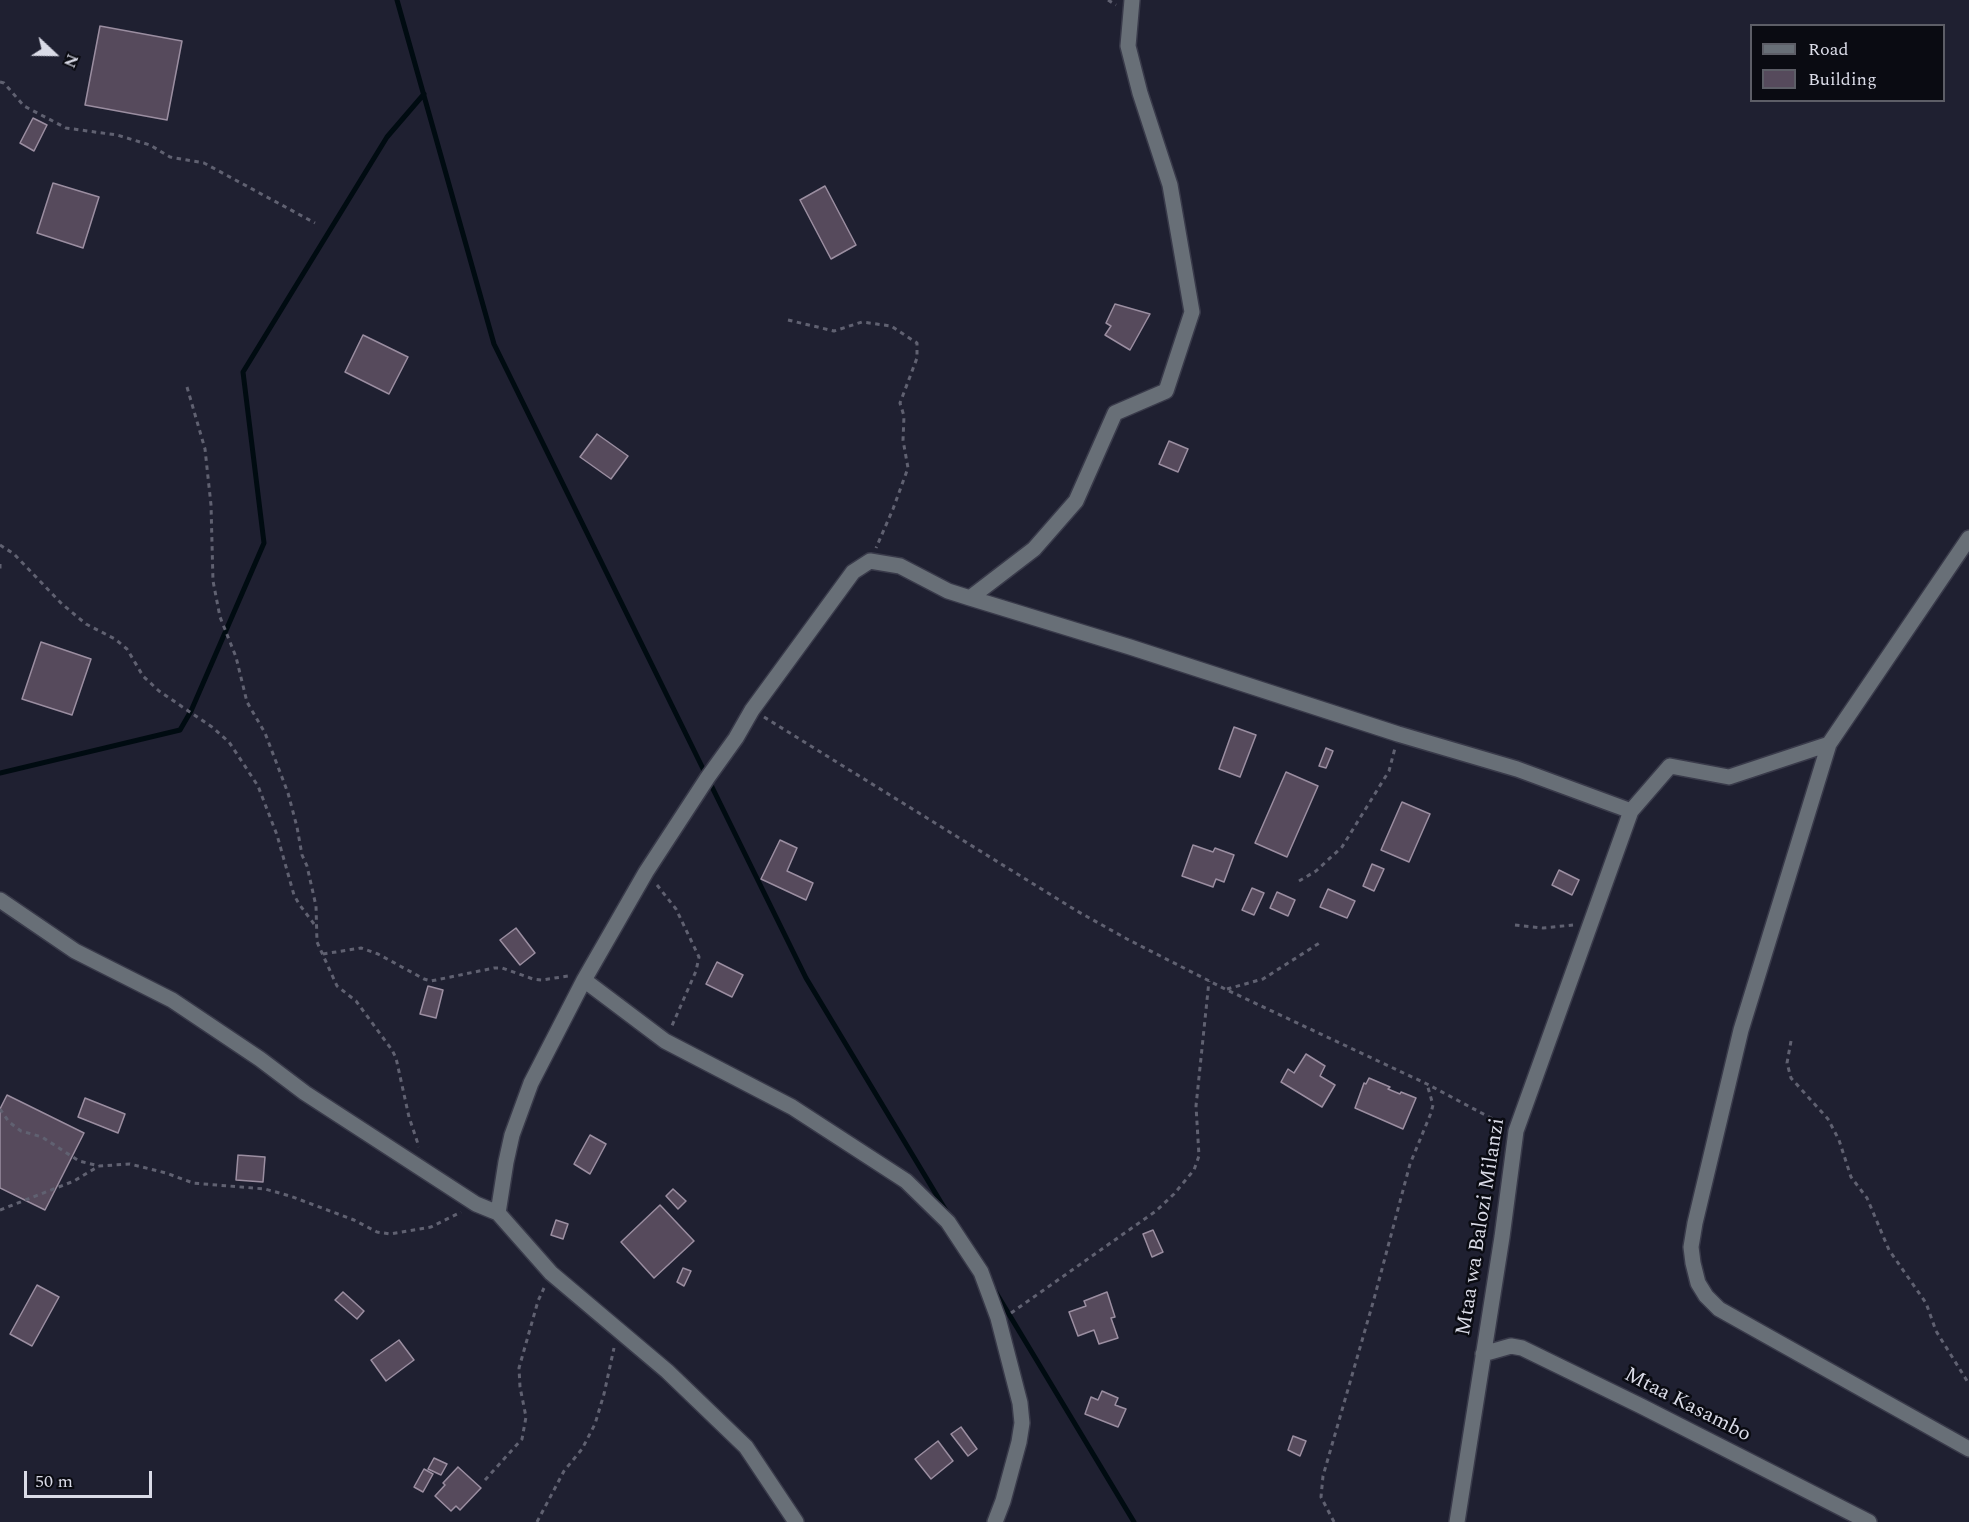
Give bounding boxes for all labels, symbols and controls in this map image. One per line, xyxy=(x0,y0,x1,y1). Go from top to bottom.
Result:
north arrow xyxy=(24,24,84,84)
legend xyxy=(1750,24,1945,102)
text: Road xyxy=(1808,36,1849,63)
text: N xyxy=(57,50,84,71)
text: Building xyxy=(1808,66,1877,93)
street label: Mtaa wa Balozi Milanzi xyxy=(1452,1116,1512,1338)
street label: Mtaa Kasambo xyxy=(1619,1363,1755,1449)
scale bar xyxy=(27,1459,154,1497)
text: 50 m xyxy=(35,1468,73,1495)

